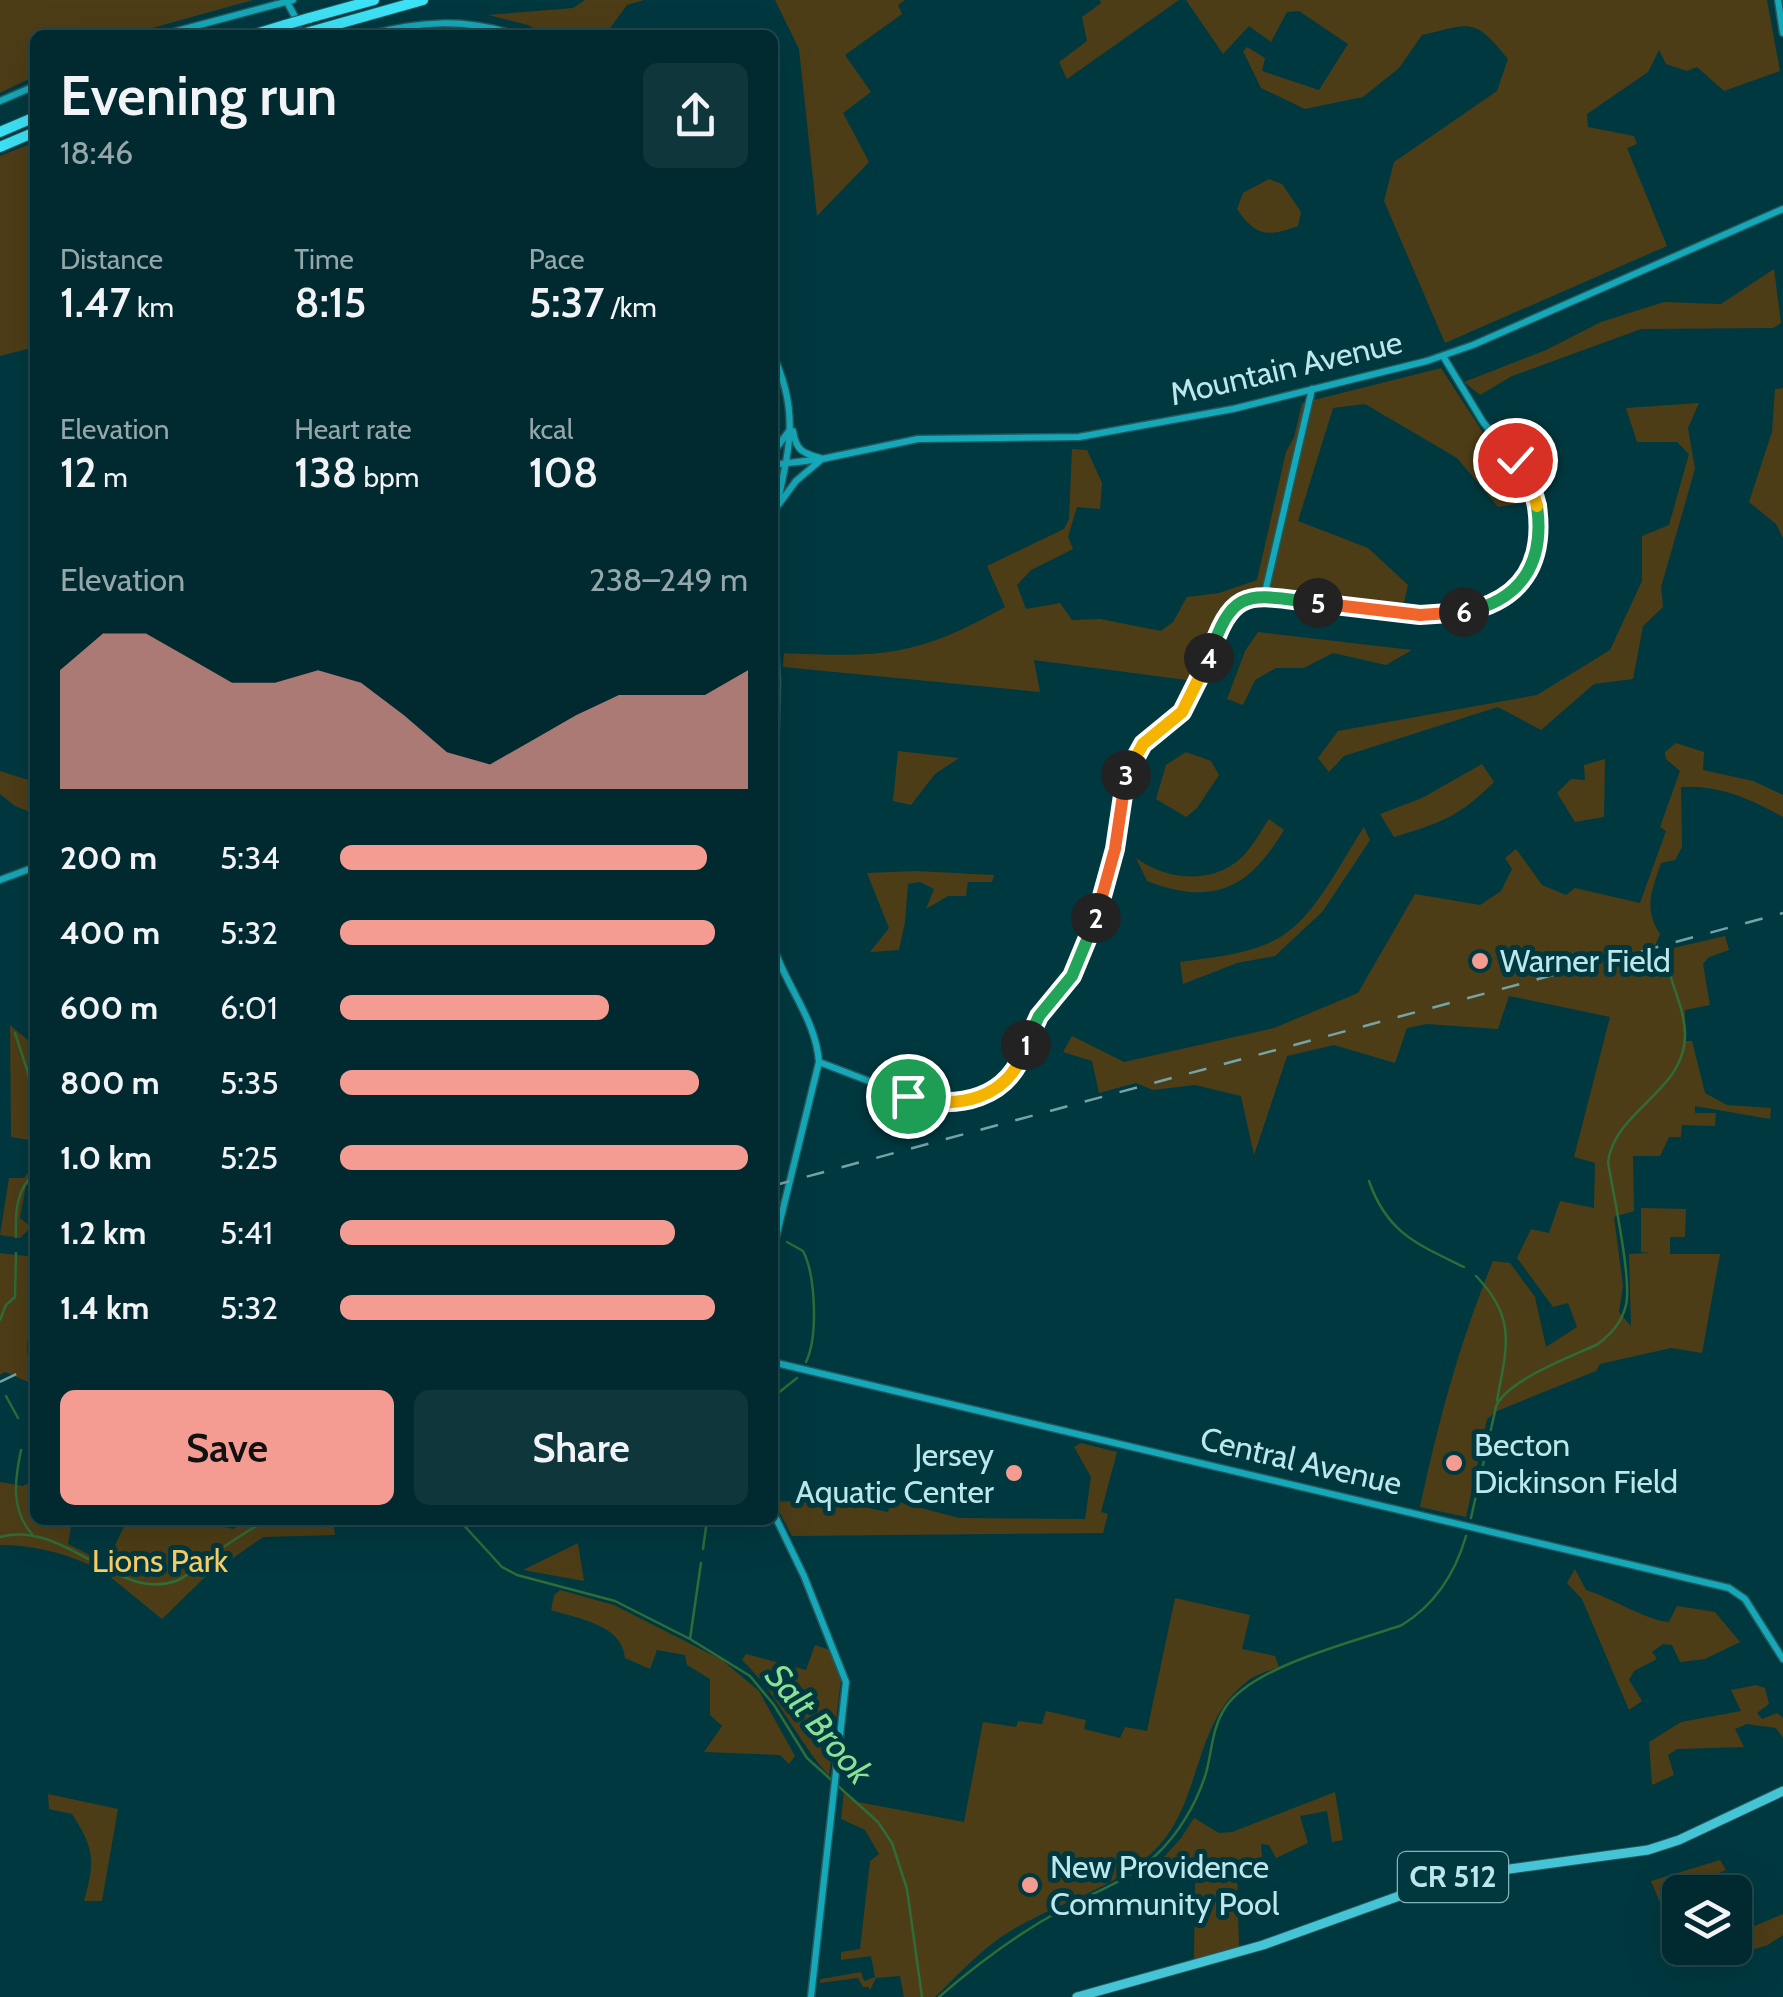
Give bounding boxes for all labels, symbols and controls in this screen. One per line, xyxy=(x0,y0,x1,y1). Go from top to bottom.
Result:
text: Evening run xyxy=(60,62,337,129)
button: share xyxy=(643,63,748,168)
text: 18:46 xyxy=(60,133,133,172)
text: Distance xyxy=(60,242,163,276)
text: Time xyxy=(294,242,354,276)
text: Pace xyxy=(529,242,585,276)
text: 1.47 xyxy=(60,276,131,328)
text: 8:15 xyxy=(294,276,366,328)
text: 5:37 xyxy=(529,276,604,328)
text: km xyxy=(131,290,174,324)
text: /km xyxy=(604,290,657,324)
street label: Mountain Avenue xyxy=(1166,322,1406,413)
text: Elevation xyxy=(60,412,169,446)
text: Heart rate xyxy=(294,412,412,446)
text: kcal xyxy=(529,412,573,446)
pin xyxy=(1473,418,1558,503)
icon: check xyxy=(1488,433,1543,488)
text: 12 xyxy=(60,446,97,498)
text: 138 xyxy=(294,446,357,498)
text: 108 xyxy=(529,446,598,498)
text: m xyxy=(97,460,128,494)
text: bpm xyxy=(357,460,419,494)
text: Elevation xyxy=(60,560,185,599)
text: 238–249 m xyxy=(589,560,748,599)
pin: 5 xyxy=(1293,578,1343,628)
text: 5 xyxy=(1310,586,1326,620)
pin: 6 xyxy=(1439,587,1489,637)
text: 6 xyxy=(1456,595,1472,629)
pin: 4 xyxy=(1184,633,1234,683)
text: 4 xyxy=(1200,641,1218,675)
pin: 3 xyxy=(1101,750,1151,800)
text: 3 xyxy=(1118,758,1134,792)
text: 200 m xyxy=(60,838,157,877)
text: 5:34 xyxy=(220,838,280,877)
pin: 2 xyxy=(1071,893,1121,943)
text: 2 xyxy=(1089,901,1103,935)
text: 400 m xyxy=(60,913,160,952)
text: 5:32 xyxy=(220,913,278,952)
place label: Warner Field xyxy=(1500,941,1671,980)
marker: Warner Field xyxy=(1469,950,1491,972)
text: 600 m xyxy=(60,988,158,1027)
text: 6:01 xyxy=(220,988,278,1027)
pin: 1 xyxy=(1001,1020,1051,1070)
text: 1 xyxy=(1021,1028,1031,1062)
pin xyxy=(866,1054,951,1139)
text: 800 m xyxy=(60,1063,160,1102)
text: 5:35 xyxy=(220,1063,279,1102)
icon: arrive xyxy=(881,1069,936,1124)
text: 1.0 km xyxy=(60,1138,152,1177)
text: 5:25 xyxy=(220,1138,278,1177)
text: 1.2 km xyxy=(60,1213,146,1252)
text: 5:41 xyxy=(220,1213,273,1252)
text: 1.4 km xyxy=(60,1288,149,1327)
text: 5:32 xyxy=(220,1288,278,1327)
button: Save xyxy=(60,1390,394,1505)
button: Share xyxy=(414,1390,748,1505)
street label: Central Avenue xyxy=(1197,1418,1406,1503)
place label: Becton Dickinson Field xyxy=(1474,1425,1678,1501)
place label: Jersey Aquatic Center xyxy=(795,1435,995,1511)
marker: Becton Dickinson Field xyxy=(1443,1452,1465,1474)
marker: Jersey Aquatic Center xyxy=(1003,1462,1025,1484)
park label: Lions Park xyxy=(92,1541,229,1580)
water label: Salt Brook xyxy=(757,1655,883,1794)
place label: New Providence Community Pool xyxy=(1050,1847,1280,1923)
road number: CR 512 xyxy=(1398,1852,1508,1902)
marker: New Providence Community Pool xyxy=(1019,1874,1041,1896)
map controls xyxy=(1662,1875,1752,1965)
button: layers xyxy=(1662,1875,1752,1965)

